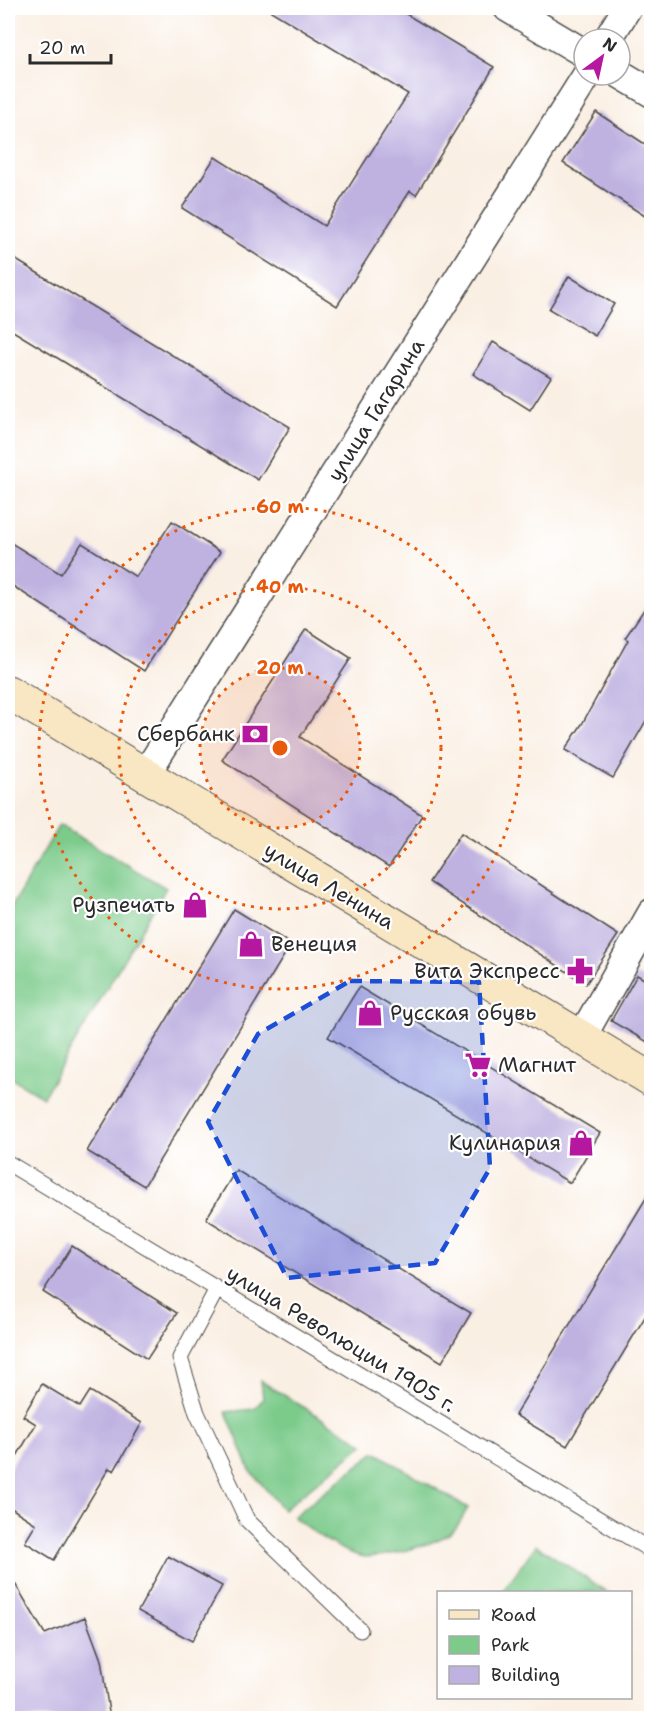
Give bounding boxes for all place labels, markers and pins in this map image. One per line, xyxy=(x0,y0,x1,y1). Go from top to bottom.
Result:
bank icon: Сбербанк xyxy=(240,719,270,749)
place label: Сбербанк xyxy=(137,720,235,748)
centre of rings xyxy=(270,738,290,758)
shop icon: Рузпечать xyxy=(180,890,210,920)
place label: Рузпечать xyxy=(72,891,175,919)
shop icon: Венеция xyxy=(236,929,266,959)
place label: Венеция xyxy=(271,930,357,958)
pharmacy icon: Вита Экспресс xyxy=(565,956,595,986)
place label: Вита Экспресс xyxy=(414,957,560,985)
shop icon: Русская обувь xyxy=(355,998,385,1028)
place label: Русская обувь xyxy=(390,999,536,1027)
supermarket icon: Магнит xyxy=(463,1050,493,1080)
place label: Магнит xyxy=(498,1051,577,1079)
shop icon: Кулинария xyxy=(566,1128,596,1158)
place label: Кулинария xyxy=(449,1129,561,1157)

